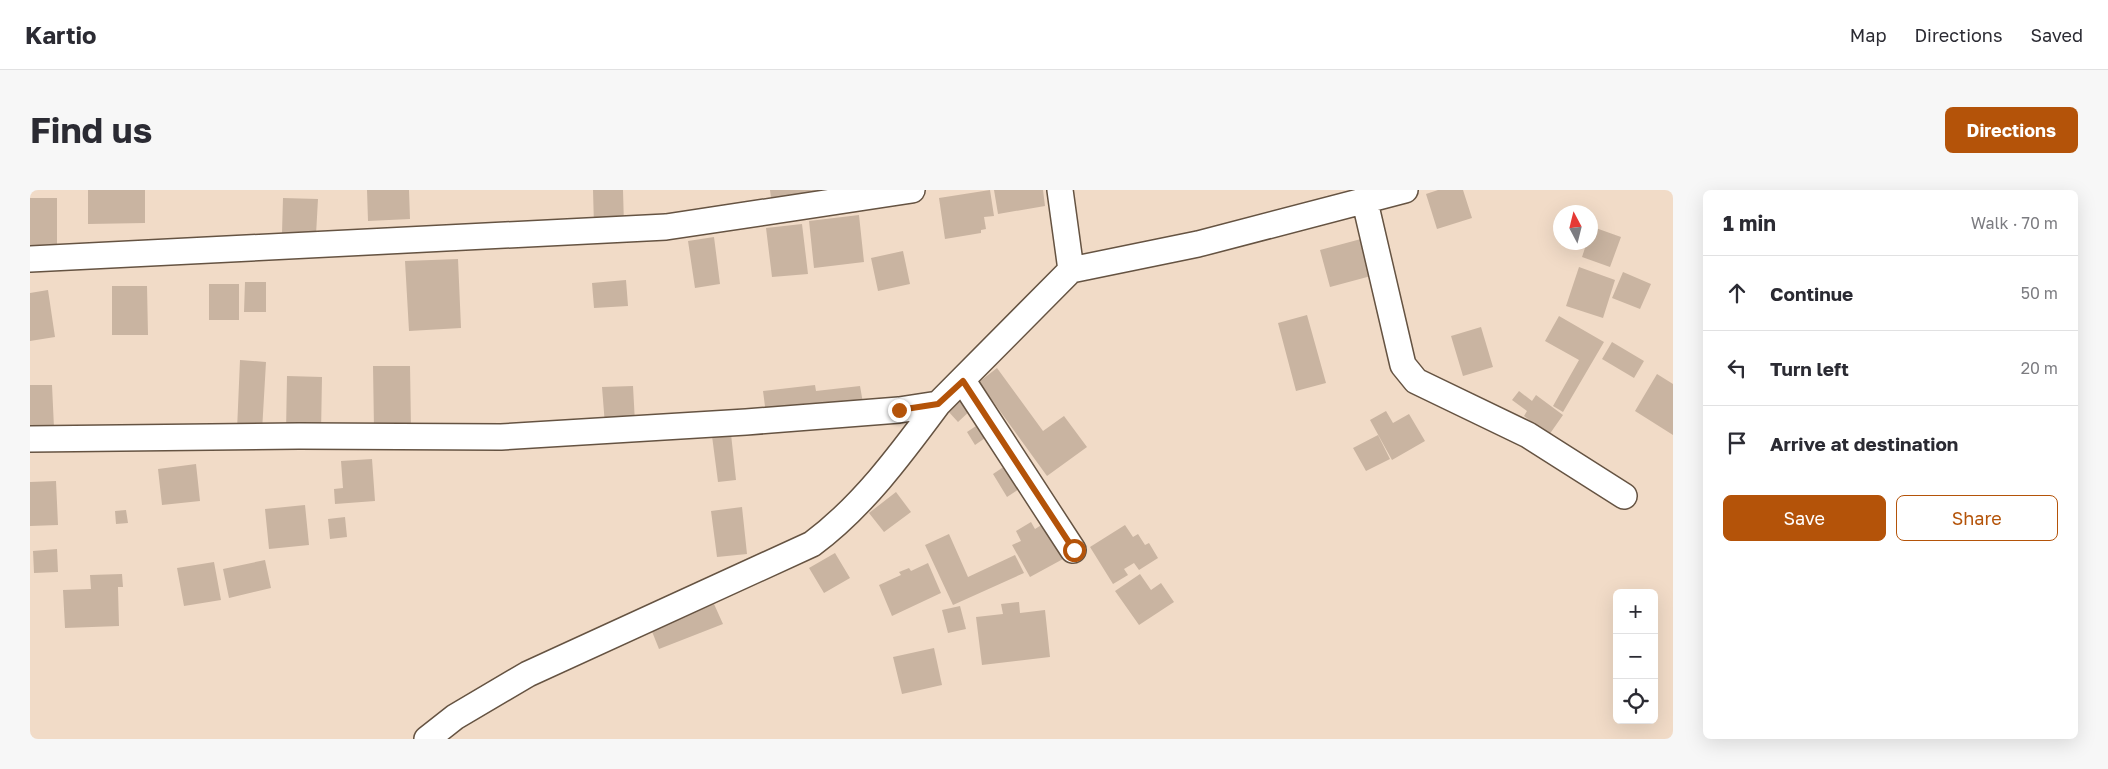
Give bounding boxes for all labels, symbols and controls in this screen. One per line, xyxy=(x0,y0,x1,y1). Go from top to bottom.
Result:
text: Kartio xyxy=(25,20,97,49)
text: Map xyxy=(1850,24,1886,46)
text: Directions xyxy=(1914,24,2002,46)
text: Saved xyxy=(2030,24,2083,46)
button: Directions xyxy=(1945,107,2078,153)
text: Find us xyxy=(30,109,152,151)
north arrow xyxy=(1553,205,1598,250)
text: 1 min xyxy=(1723,210,1776,236)
text: Walk · 70 m xyxy=(1971,213,2058,233)
icon: ahead xyxy=(1723,279,1751,307)
text: Continue xyxy=(1770,282,1853,305)
text: 50 m xyxy=(2021,283,2058,303)
icon: left xyxy=(1723,354,1751,382)
text: Turn left xyxy=(1770,357,1849,380)
text: 20 m xyxy=(2021,358,2058,378)
route end xyxy=(888,399,911,422)
icon: arrive xyxy=(1723,429,1751,457)
text: Arrive at destination xyxy=(1770,432,1958,455)
button: Save xyxy=(1723,495,1886,541)
button: Share xyxy=(1896,495,2058,541)
route start xyxy=(1063,539,1086,562)
map controls xyxy=(1613,589,1658,724)
button: + xyxy=(1613,589,1658,634)
button: − xyxy=(1613,634,1658,679)
button: locate xyxy=(1613,679,1658,724)

